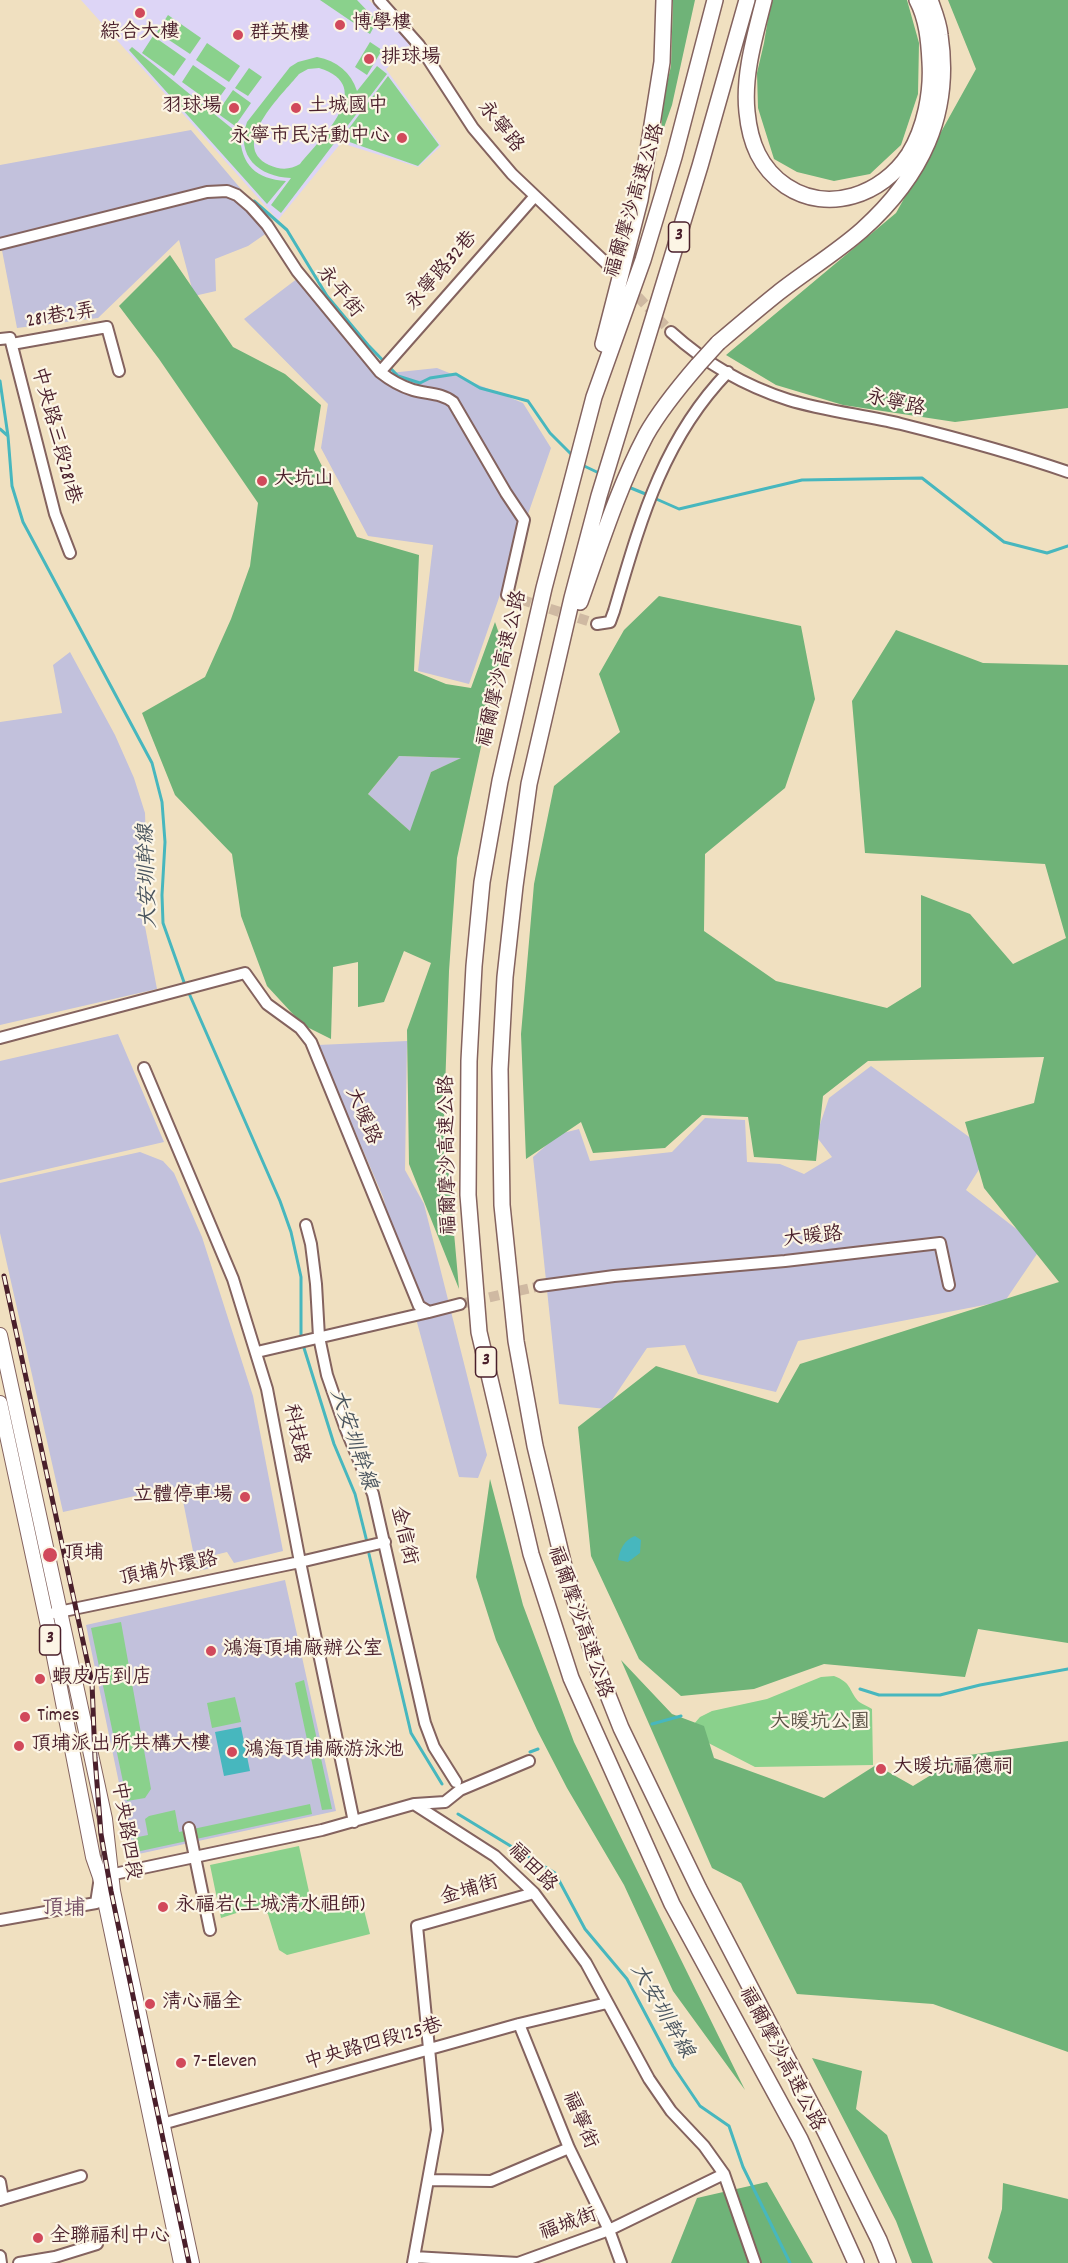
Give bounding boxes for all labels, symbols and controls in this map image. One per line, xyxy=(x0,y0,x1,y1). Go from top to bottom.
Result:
marker: 綜合大樓 xyxy=(133,6,147,20)
place label: 博學樓 xyxy=(352,13,412,37)
marker: 博學樓 xyxy=(333,18,347,32)
place label: 綜合大樓 xyxy=(100,22,180,46)
place label: 群英樓 xyxy=(250,23,310,47)
marker: 群英樓 xyxy=(231,28,245,42)
place label: 排球場 xyxy=(381,47,441,71)
marker: 排球場 xyxy=(362,52,376,66)
place label: 羽球場 xyxy=(162,96,222,120)
place label: 土城國中 xyxy=(308,96,388,120)
street label: 永寧路 xyxy=(471,97,527,159)
marker: 羽球場 xyxy=(227,101,241,115)
marker: 土城國中 xyxy=(289,101,303,115)
street label: 福爾摩沙高速公路 xyxy=(602,121,672,281)
place label: 永寧市民活動中心 xyxy=(230,126,390,150)
marker: 永寧市民活動中心 xyxy=(395,131,409,145)
road number: 3 xyxy=(668,222,690,252)
street label: 永寧路32巷 xyxy=(402,227,484,317)
street label: 永平街 xyxy=(310,262,366,324)
street label: 281巷2弄 xyxy=(25,301,97,335)
street label: 中央路三段281巷 xyxy=(24,365,84,507)
street label: 永寧路 xyxy=(863,387,927,423)
place label: 大坑山 xyxy=(274,469,334,493)
marker: 大坑山 xyxy=(255,474,269,488)
street label: 福爾摩沙高速公路 xyxy=(474,588,534,750)
water label: 大安圳幹線 xyxy=(136,823,164,929)
street label: 福爾摩沙高速公路 xyxy=(437,1075,463,1235)
street label: 大暖路 xyxy=(338,1085,384,1149)
street label: 大暖路 xyxy=(782,1224,844,1254)
road number: 3 xyxy=(476,1347,496,1377)
water label: 大安圳幹線 xyxy=(322,1386,380,1494)
street label: 科技路 xyxy=(276,1402,312,1466)
place label: 立體停車場 xyxy=(133,1485,233,1509)
marker: 立體停車場 xyxy=(238,1490,252,1504)
street label: 金信街 xyxy=(384,1504,420,1568)
place label: 頂埔 xyxy=(64,1543,104,1567)
street label: 福爾摩沙高速公路 xyxy=(541,1543,615,1703)
marker: 頂埔 xyxy=(41,1546,59,1564)
street label: 頂埔外環路 xyxy=(118,1549,220,1593)
road number: 3 xyxy=(40,1625,60,1655)
place label: 鴻海頂埔廠辦公室 xyxy=(223,1639,383,1663)
marker: 鴻海頂埔廠辦公室 xyxy=(204,1644,218,1658)
place label: 蝦皮店到店 xyxy=(52,1667,152,1691)
marker: 蝦皮店到店 xyxy=(33,1672,47,1686)
place label: Times xyxy=(37,1705,80,1729)
marker: Times xyxy=(18,1710,32,1724)
park label: 大暖坑公園 xyxy=(770,1712,870,1736)
place label: 頂埔派出所共構大樓 xyxy=(31,1734,211,1758)
marker: 頂埔派出所共構大樓 xyxy=(12,1739,26,1753)
place label: 鴻海頂埔廠游泳池 xyxy=(244,1740,404,1764)
marker: 鴻海頂埔廠游泳池 xyxy=(225,1745,239,1759)
place label: 大暖坑福德祠 xyxy=(893,1757,1013,1781)
marker: 大暖坑福德祠 xyxy=(874,1762,888,1776)
street label: 中央路四段 xyxy=(104,1780,144,1882)
street label: 福田路 xyxy=(501,1839,561,1899)
street label: 金埔街 xyxy=(438,1872,502,1912)
place label: 永福岩(土城清水祖師) xyxy=(175,1895,365,1919)
district label: 頂埔 xyxy=(42,1898,86,1924)
marker: 永福岩(土城清水祖師) xyxy=(156,1900,170,1914)
water label: 大安圳幹線 xyxy=(623,1960,697,2064)
street label: 福爾摩沙高速公路 xyxy=(732,1984,828,2136)
place label: 清心福全 xyxy=(162,1992,242,2016)
marker: 清心福全 xyxy=(143,1997,157,2011)
street label: 中央路四段125巷 xyxy=(302,2015,446,2077)
place label: 7-Eleven xyxy=(193,2051,257,2075)
marker: 7-Eleven xyxy=(174,2056,188,2070)
street label: 福寧街 xyxy=(555,2089,601,2153)
street label: 福城街 xyxy=(537,2204,601,2248)
place label: 全聯福利中心 xyxy=(50,2226,170,2250)
marker: 全聯福利中心 xyxy=(31,2231,45,2245)

